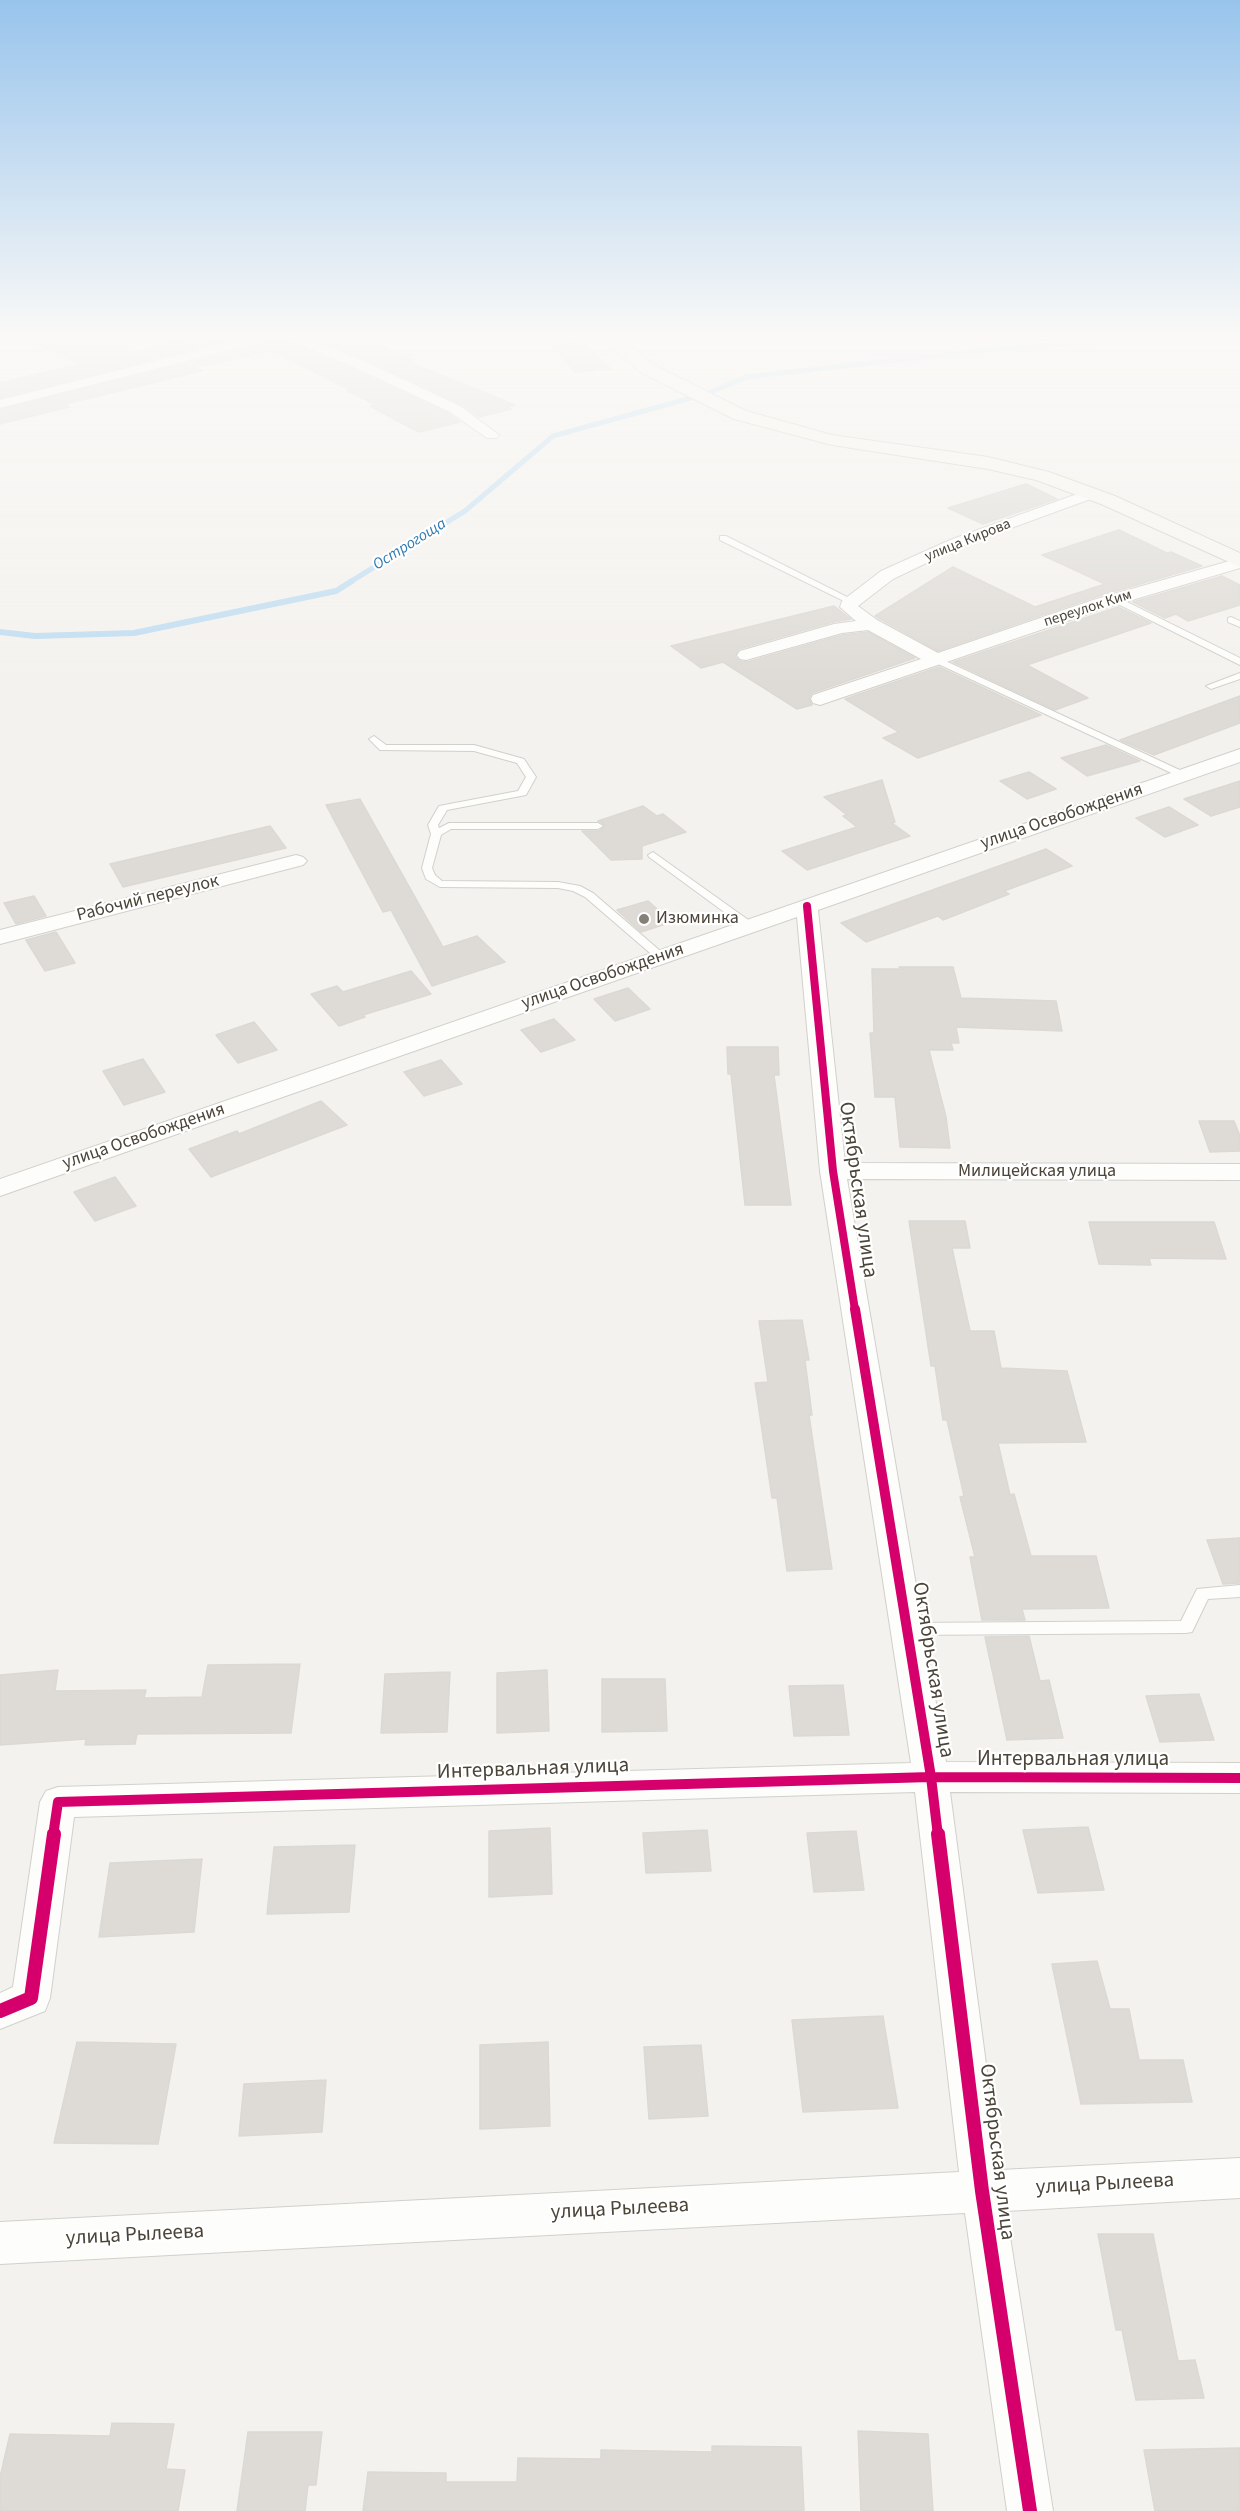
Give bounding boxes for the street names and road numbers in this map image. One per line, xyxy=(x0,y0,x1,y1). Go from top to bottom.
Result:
street label: улица Кирова xyxy=(922,516,1014,566)
street label: переулок Ким xyxy=(1042,586,1134,632)
street label: улица Освобождения xyxy=(978,779,1146,855)
street label: Рабочий переулок xyxy=(75,871,221,927)
street label: улица Освобождения xyxy=(519,939,687,1015)
street label: улица Освобождения xyxy=(60,1099,228,1175)
street label: Октябрьская улица xyxy=(832,1100,882,1280)
street label: Милицейская улица xyxy=(958,1161,1116,1183)
street label: Октябрьская улица xyxy=(906,1580,958,1760)
street label: Интервальная улица xyxy=(977,1747,1169,1773)
street label: Интервальная улица xyxy=(437,1754,629,1786)
street label: Октябрьская улица xyxy=(973,2062,1019,2242)
street label: улица Рылеева xyxy=(1035,2169,1175,2201)
street label: улица Рылеева xyxy=(550,2194,690,2226)
street label: улица Рылеева xyxy=(65,2220,205,2252)

